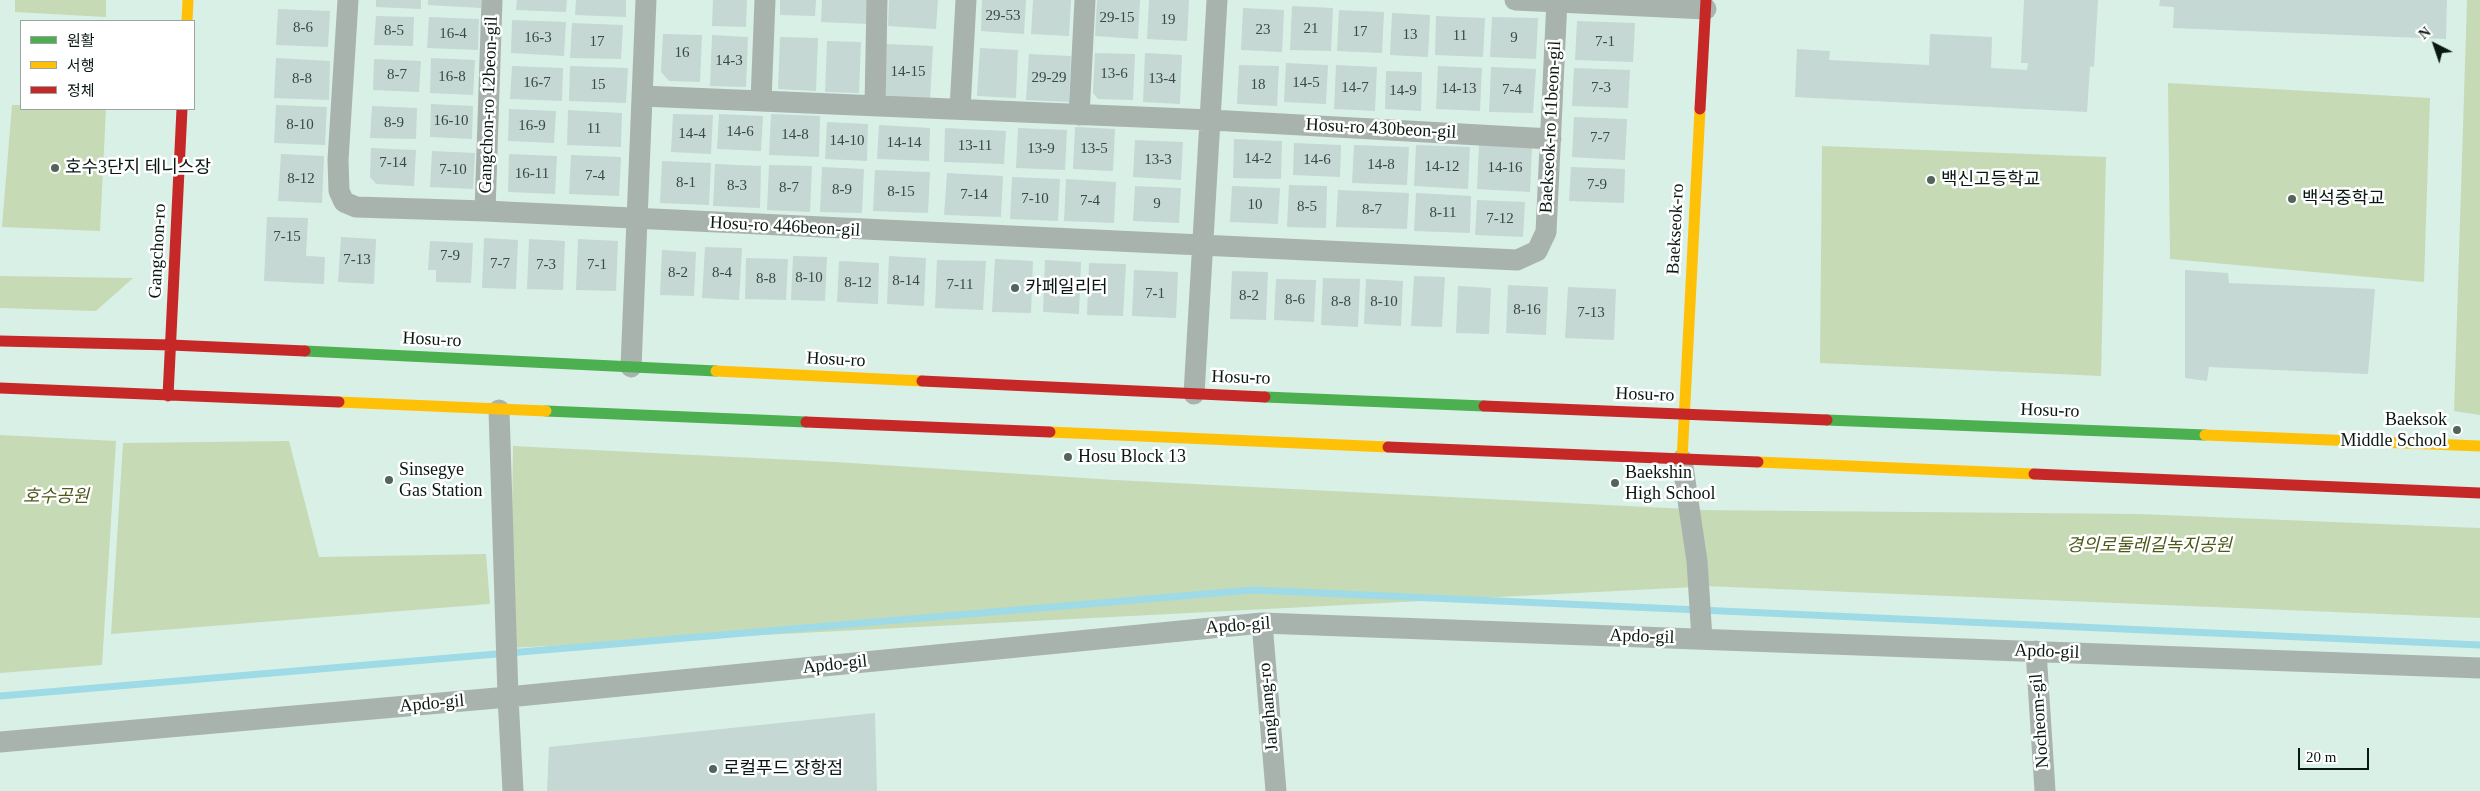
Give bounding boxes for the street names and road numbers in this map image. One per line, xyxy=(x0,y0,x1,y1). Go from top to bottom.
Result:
street label: Gangchon-ro 12beon-gil xyxy=(475,16,503,194)
street label: Baekseok-ro 11beon-gil xyxy=(1536,40,1566,214)
street label: Hosu-ro 430beon-gil xyxy=(1305,114,1457,144)
street label: Baekseok-ro xyxy=(1663,183,1689,275)
street label: Gangchon-ro xyxy=(145,203,171,299)
street label: Hosu-ro 446beon-gil xyxy=(709,212,861,242)
street label: Hosu-ro xyxy=(402,328,462,352)
street label: Hosu-ro xyxy=(806,348,866,372)
street label: Hosu-ro xyxy=(1211,366,1271,390)
street label: Hosu-ro xyxy=(1615,383,1675,407)
street label: Hosu-ro xyxy=(2020,399,2080,423)
street label: Apdo-gil xyxy=(1205,613,1271,639)
street label: Apdo-gil xyxy=(1609,625,1675,649)
street label: Apdo-gil xyxy=(2014,640,2080,664)
street label: Apdo-gil xyxy=(802,651,868,679)
street label: Janghang-ro xyxy=(1254,662,1284,752)
street label: Nocheom-gil xyxy=(2026,673,2054,769)
street label: Apdo-gil xyxy=(399,690,465,718)

